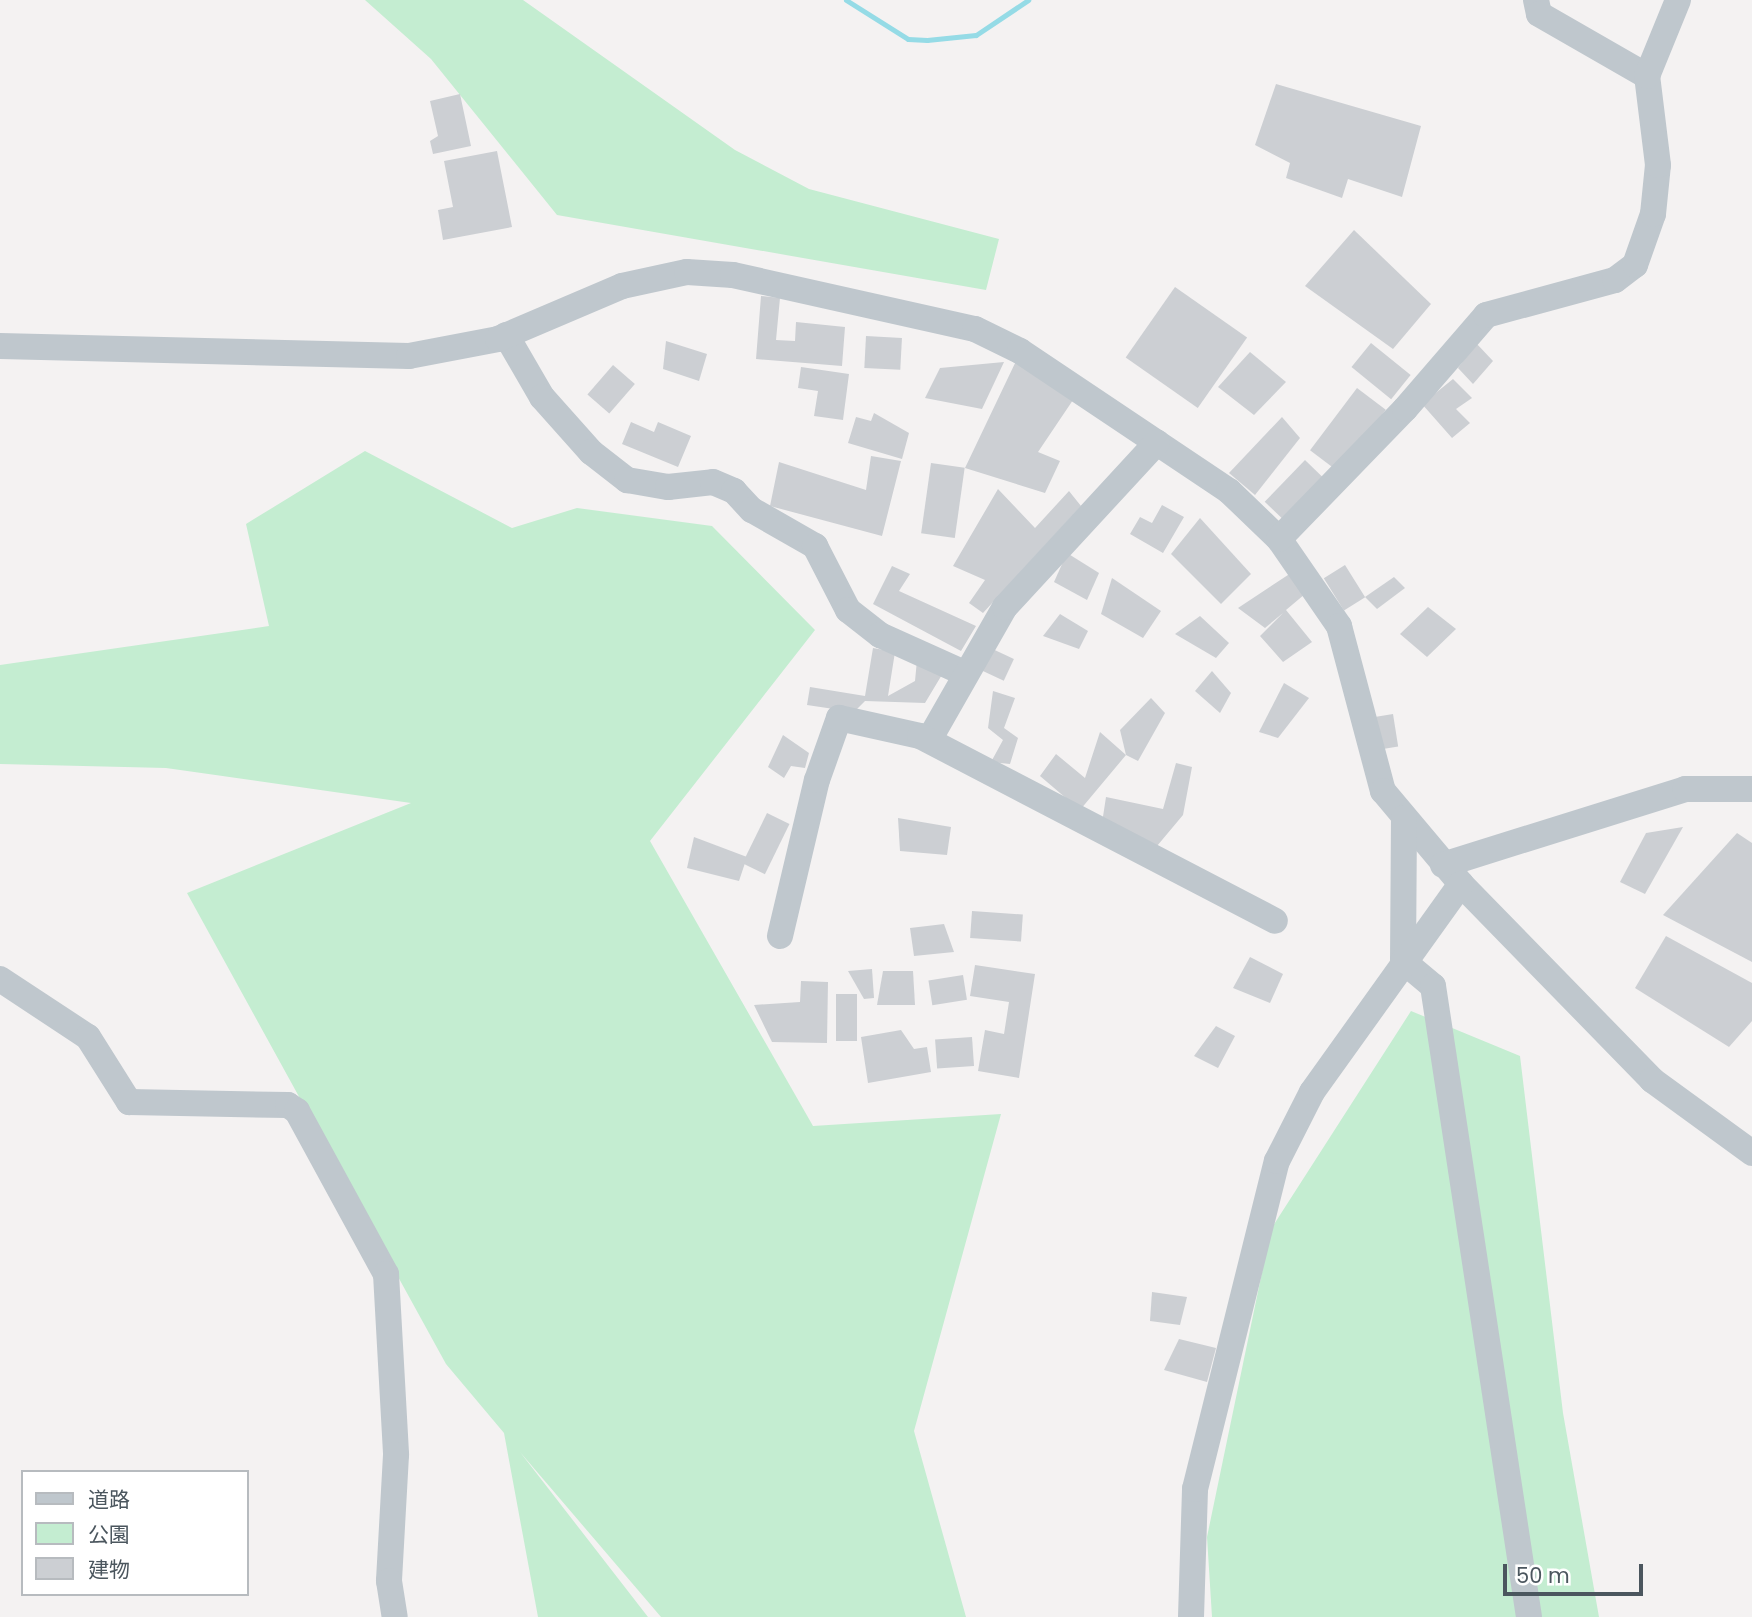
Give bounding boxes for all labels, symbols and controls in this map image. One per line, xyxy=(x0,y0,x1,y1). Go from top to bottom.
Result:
legend xyxy=(21,1470,248,1596)
text: 道路 xyxy=(88,1485,130,1514)
text: 公園 xyxy=(88,1520,130,1549)
scale bar xyxy=(1507,1550,1647,1594)
text: 建物 xyxy=(88,1555,130,1584)
text: 50 m xyxy=(1516,1561,1570,1590)

